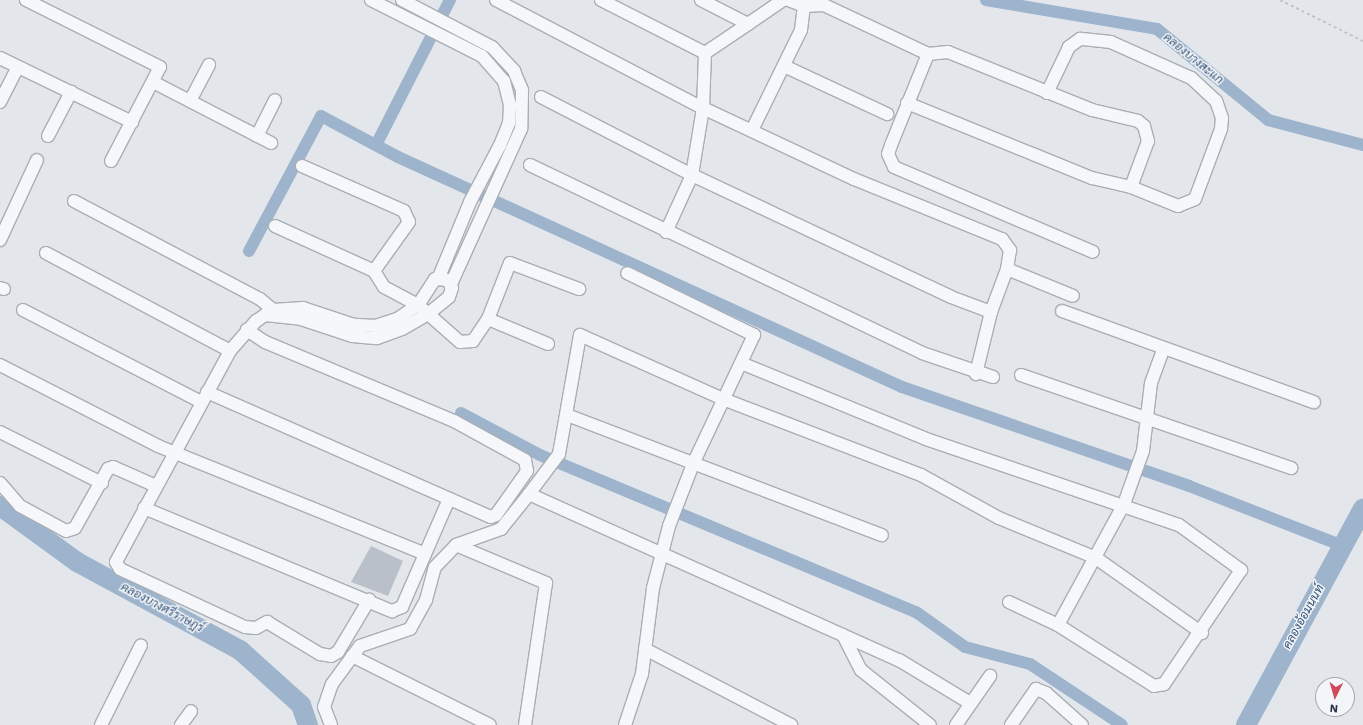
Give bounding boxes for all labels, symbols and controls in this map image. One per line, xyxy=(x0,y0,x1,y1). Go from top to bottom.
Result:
water label: คลองบางสะแก xyxy=(1160,30,1226,88)
water label: คลองบางศรีราษฎร์ xyxy=(118,580,206,636)
water label: คลองอ้อมนนท์ xyxy=(1280,582,1328,652)
north arrow xyxy=(1315,677,1355,717)
text: N xyxy=(1329,702,1339,715)

